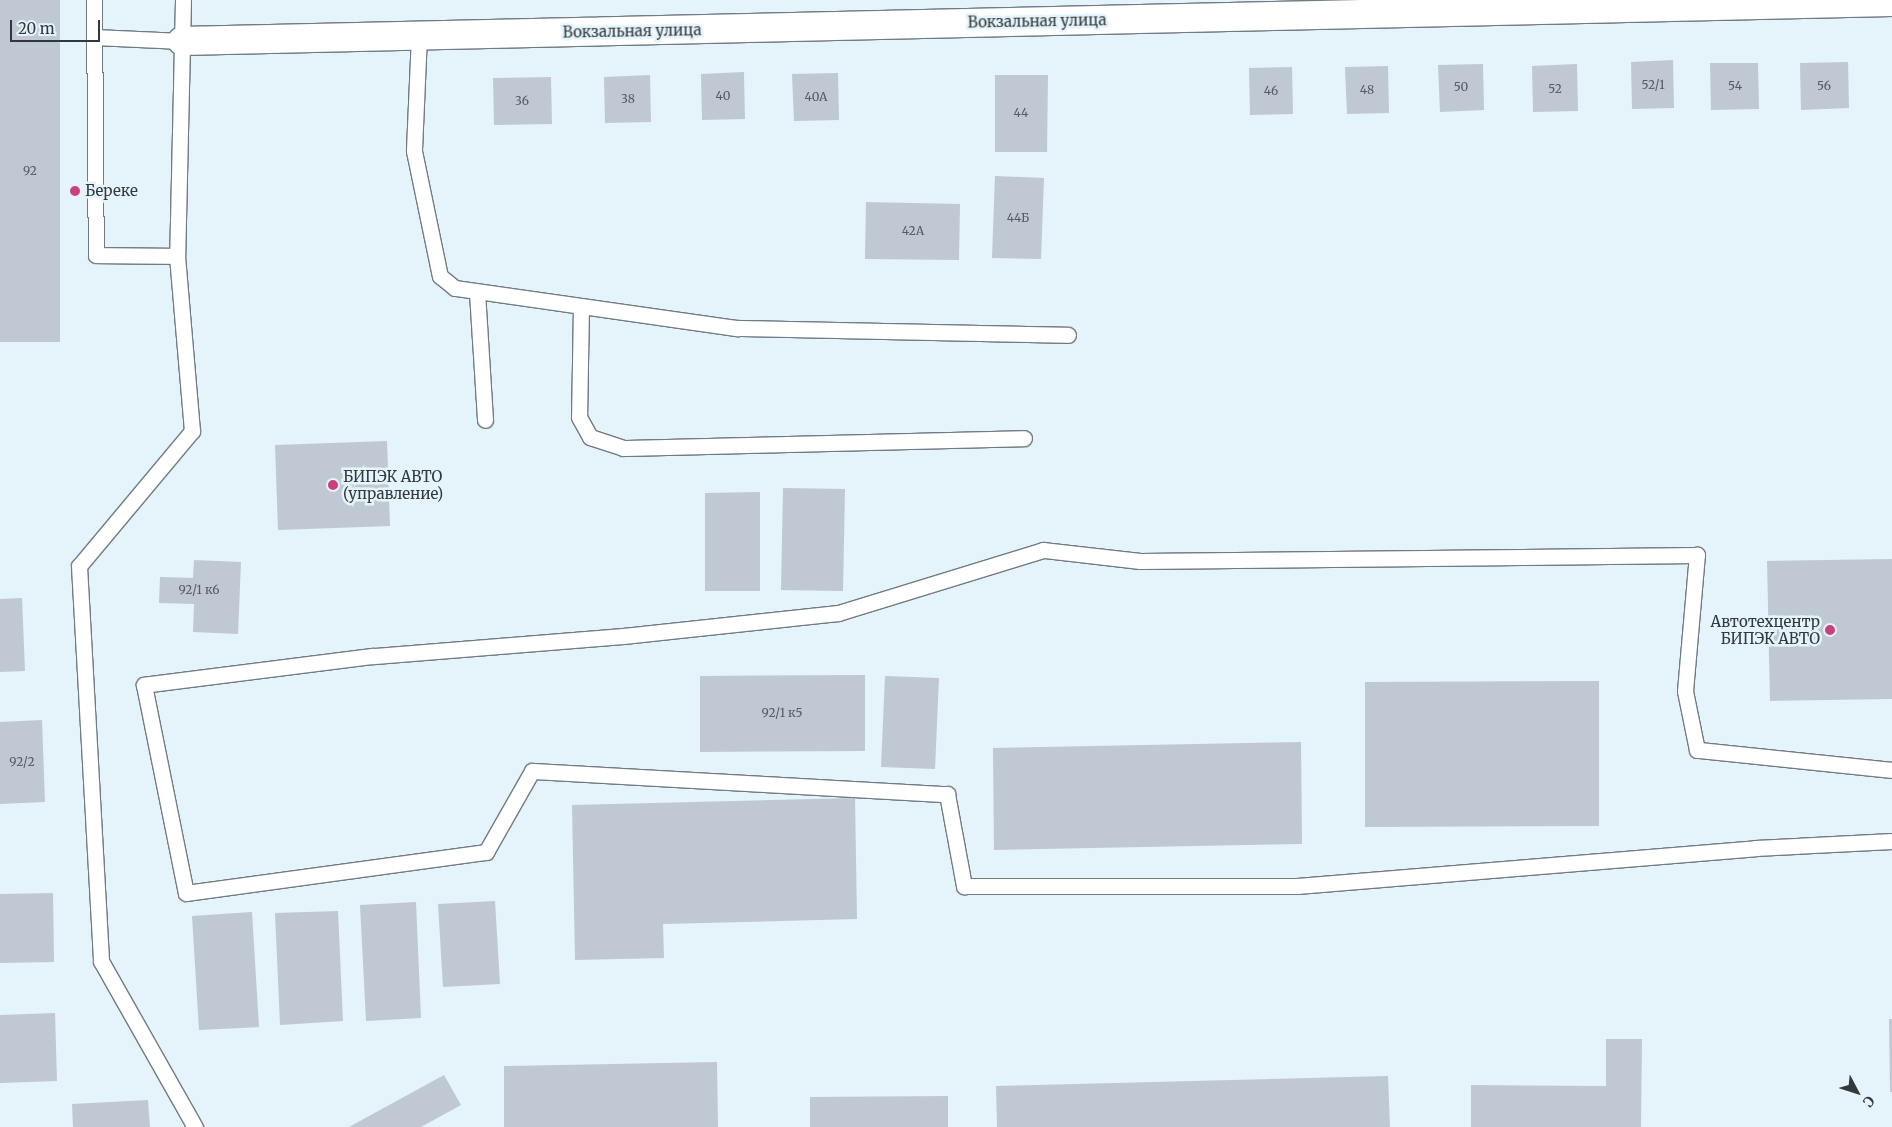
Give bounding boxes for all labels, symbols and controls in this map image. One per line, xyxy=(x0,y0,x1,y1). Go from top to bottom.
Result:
scale bar xyxy=(12,10,102,42)
street label: Вокзальная улица xyxy=(968,11,1106,31)
text: 20 m xyxy=(18,19,55,38)
street label: Вокзальная улица xyxy=(563,21,701,41)
house number: 52/1 xyxy=(1641,78,1665,92)
house number: 54 xyxy=(1728,79,1742,93)
house number: 56 xyxy=(1817,79,1831,93)
house number: 50 xyxy=(1454,80,1468,94)
house number: 52 xyxy=(1548,82,1562,96)
house number: 48 xyxy=(1360,83,1374,97)
house number: 46 xyxy=(1264,84,1278,98)
house number: 40 xyxy=(716,89,730,103)
house number: 40А xyxy=(804,90,828,104)
house number: 38 xyxy=(621,92,635,106)
house number: 36 xyxy=(515,94,529,108)
house number: 44 xyxy=(1014,106,1028,120)
house number: 92 xyxy=(23,164,37,178)
place label: Береке xyxy=(85,182,138,200)
marker: Береке xyxy=(69,185,81,197)
house number: 44Б xyxy=(1007,211,1029,225)
house number: 42А xyxy=(902,224,924,238)
place label: БИПЭК АВТО (управление) xyxy=(343,467,443,502)
marker: БИПЭК АВТО (управление) xyxy=(327,479,339,491)
house number: 92/1 к6 xyxy=(178,583,220,597)
place label: Автотехцентр БИПЭК АВТО xyxy=(1711,612,1820,647)
marker: Автотехцентр БИПЭК АВТО xyxy=(1824,624,1836,636)
house number: 92/1 к5 xyxy=(762,706,802,720)
house number: 92/2 xyxy=(9,755,35,769)
north arrow xyxy=(1832,1067,1882,1117)
text: С xyxy=(1859,1092,1878,1111)

